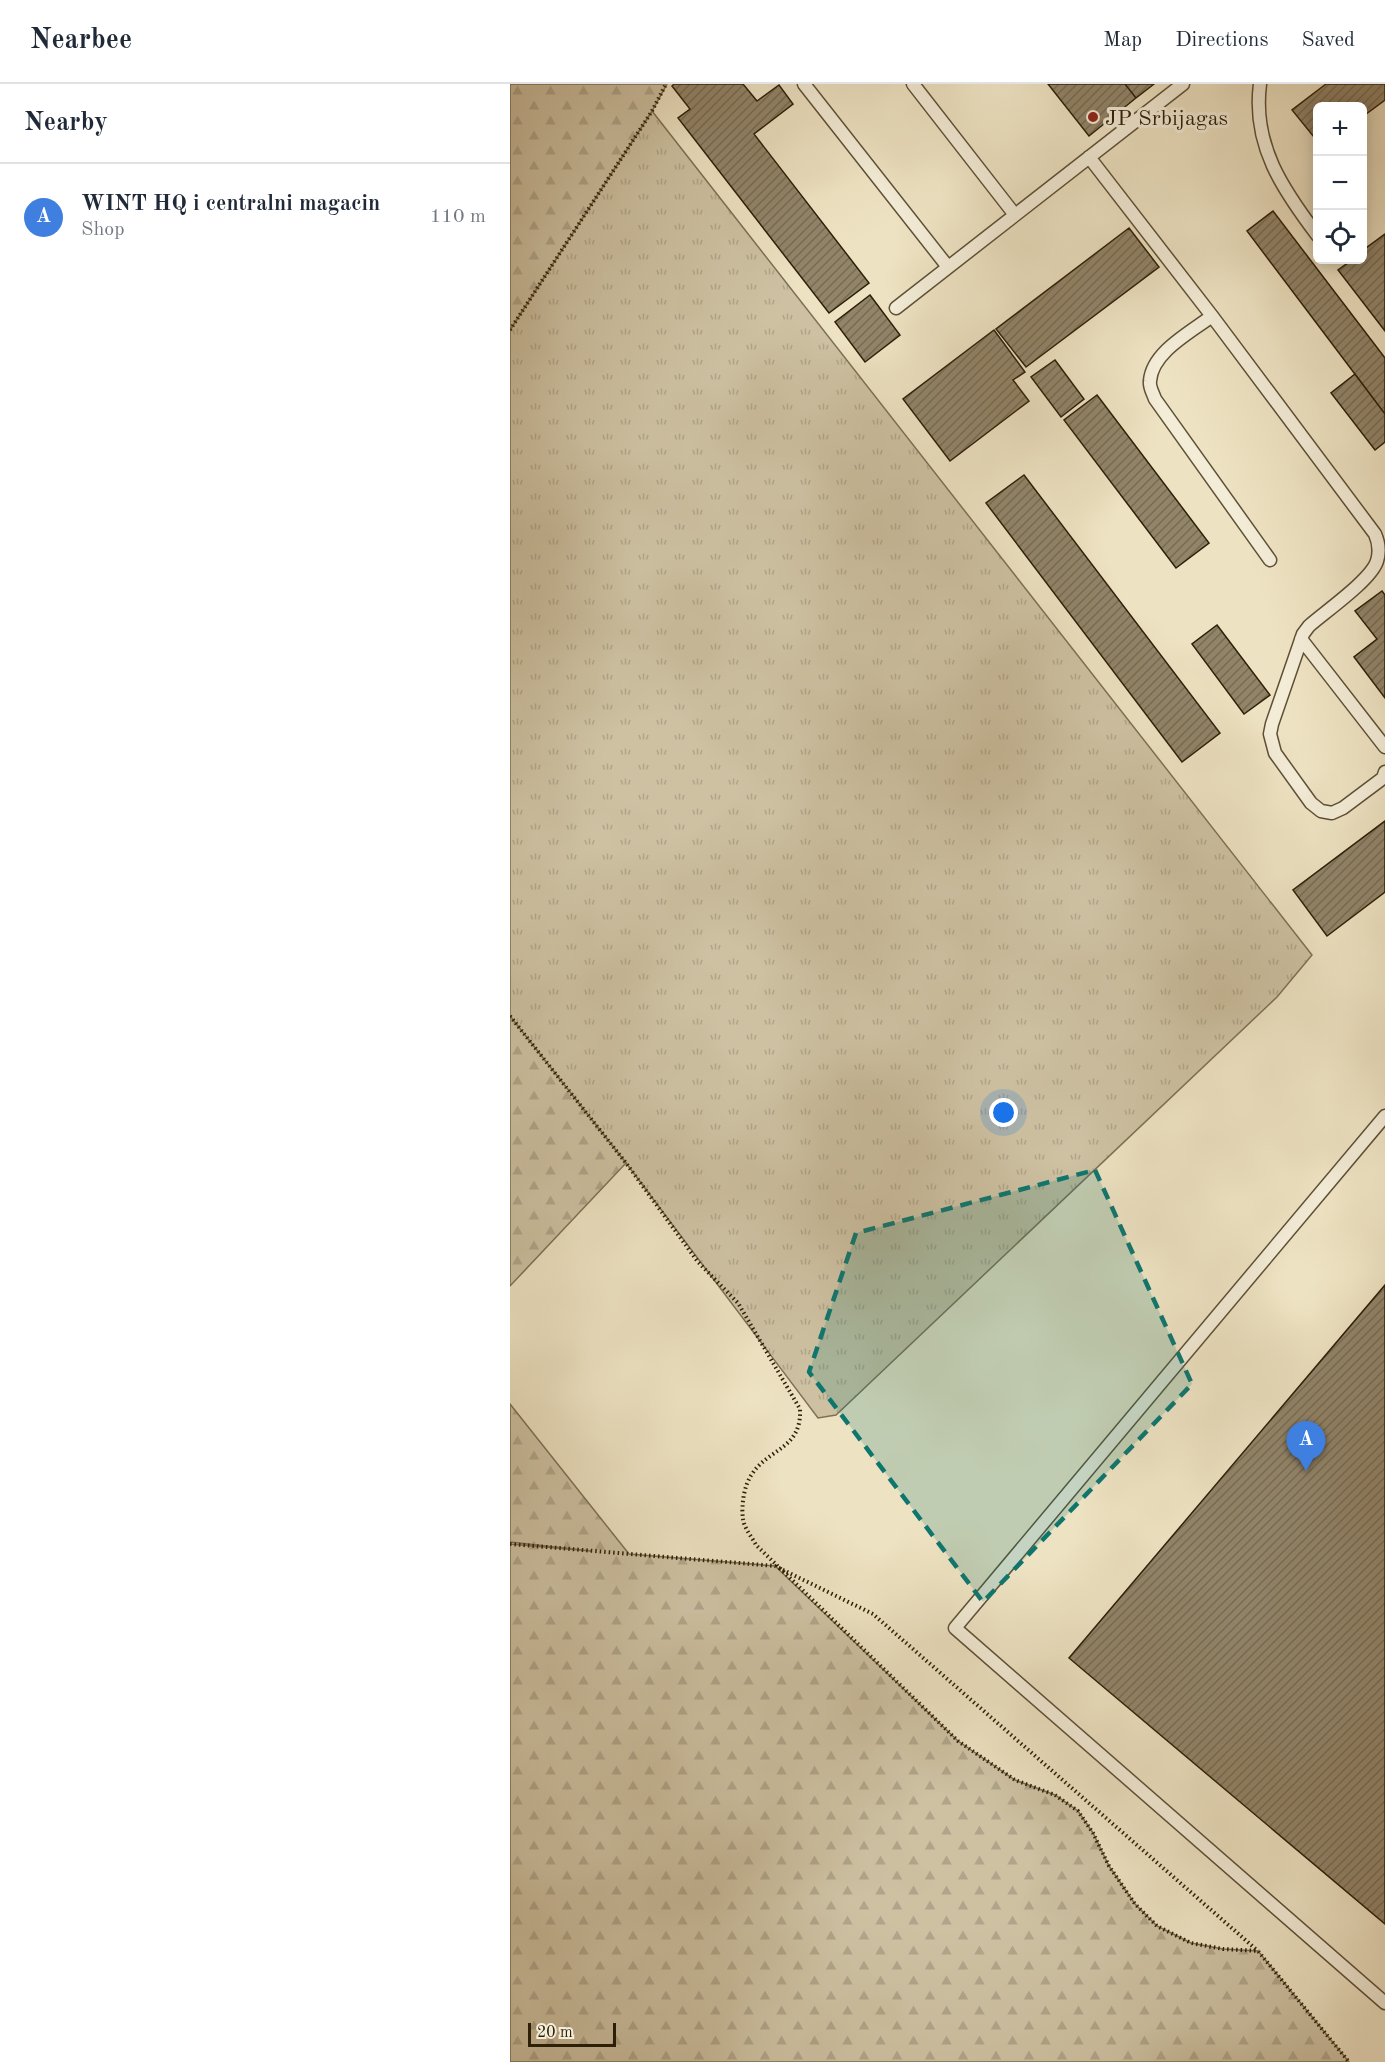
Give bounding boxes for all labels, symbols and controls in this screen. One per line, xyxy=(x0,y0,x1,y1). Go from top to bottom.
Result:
text: Nearbee xyxy=(30,27,132,55)
text: Map xyxy=(1103,30,1142,51)
text: Directions xyxy=(1175,30,1269,51)
text: Saved xyxy=(1302,30,1355,51)
map controls xyxy=(1313,102,1367,264)
button: + xyxy=(1313,102,1367,156)
place label: JP Srbijagas xyxy=(1105,108,1228,130)
text: Nearby xyxy=(24,110,108,136)
marker: JP Srbijagas xyxy=(1086,110,1100,124)
button: − xyxy=(1313,156,1367,210)
text: WINT HQ i centralni magacin xyxy=(81,193,380,215)
text: A xyxy=(36,207,51,227)
text: 110 m xyxy=(430,207,486,227)
button: locate xyxy=(1313,210,1367,264)
text: Shop xyxy=(81,220,125,240)
your location xyxy=(989,1098,1018,1127)
pin: A xyxy=(1286,1422,1326,1471)
scale bar xyxy=(528,2020,616,2048)
text: 20 m xyxy=(537,2025,573,2041)

